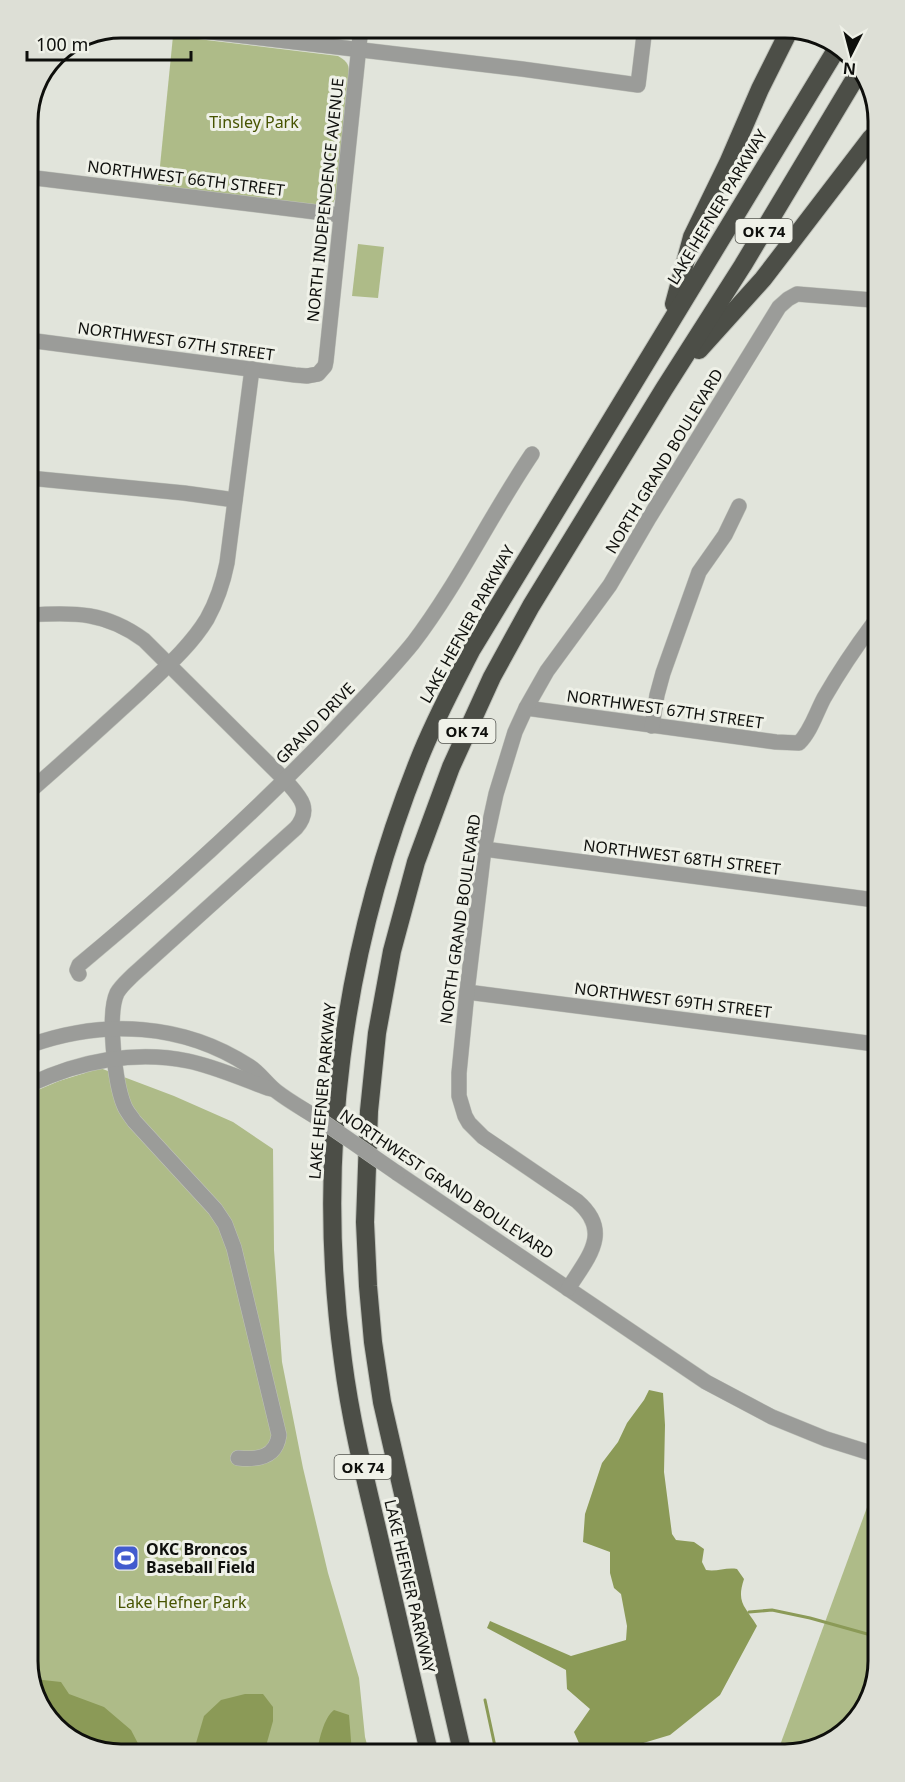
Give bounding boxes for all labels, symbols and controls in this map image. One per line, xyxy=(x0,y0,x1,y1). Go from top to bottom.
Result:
scale bar xyxy=(27,24,190,62)
north arrow xyxy=(821,24,881,84)
text: 100 m xyxy=(36,32,88,56)
text: N xyxy=(842,57,857,81)
street label: NORTH INDEPENDENCE AVENUE xyxy=(301,77,349,323)
park label: Tinsley Park xyxy=(209,111,299,133)
street label: LAKE HEFNER PARKWAY xyxy=(662,125,773,289)
street label: NORTHWEST 66TH STREET xyxy=(86,155,286,201)
road number: OK 74 xyxy=(736,219,792,243)
street label: NORTHWEST 67TH STREET xyxy=(76,316,276,366)
street label: NORTH GRAND BOULEVARD xyxy=(600,364,728,558)
street label: LAKE HEFNER PARKWAY xyxy=(414,540,520,707)
street label: GRAND DRIVE xyxy=(270,677,360,769)
street label: NORTHWEST 67TH STREET xyxy=(565,684,765,734)
road number: OK 74 xyxy=(438,719,496,743)
street label: NORTH GRAND BOULEVARD xyxy=(434,812,486,1026)
street label: NORTHWEST 68TH STREET xyxy=(582,834,782,880)
street label: NORTHWEST 69TH STREET xyxy=(573,977,773,1023)
street label: LAKE HEFNER PARKWAY xyxy=(303,1001,341,1180)
street label: NORTHWEST GRAND BOULEVARD xyxy=(336,1104,558,1264)
road number: OK 74 xyxy=(334,1455,392,1479)
street label: LAKE HEFNER PARKWAY xyxy=(379,1497,441,1676)
place label: OKC Broncos Baseball Field xyxy=(146,1538,255,1578)
sports icon: OKC Broncos Baseball Field xyxy=(111,1543,141,1573)
park label: Lake Hefner Park xyxy=(118,1591,247,1613)

